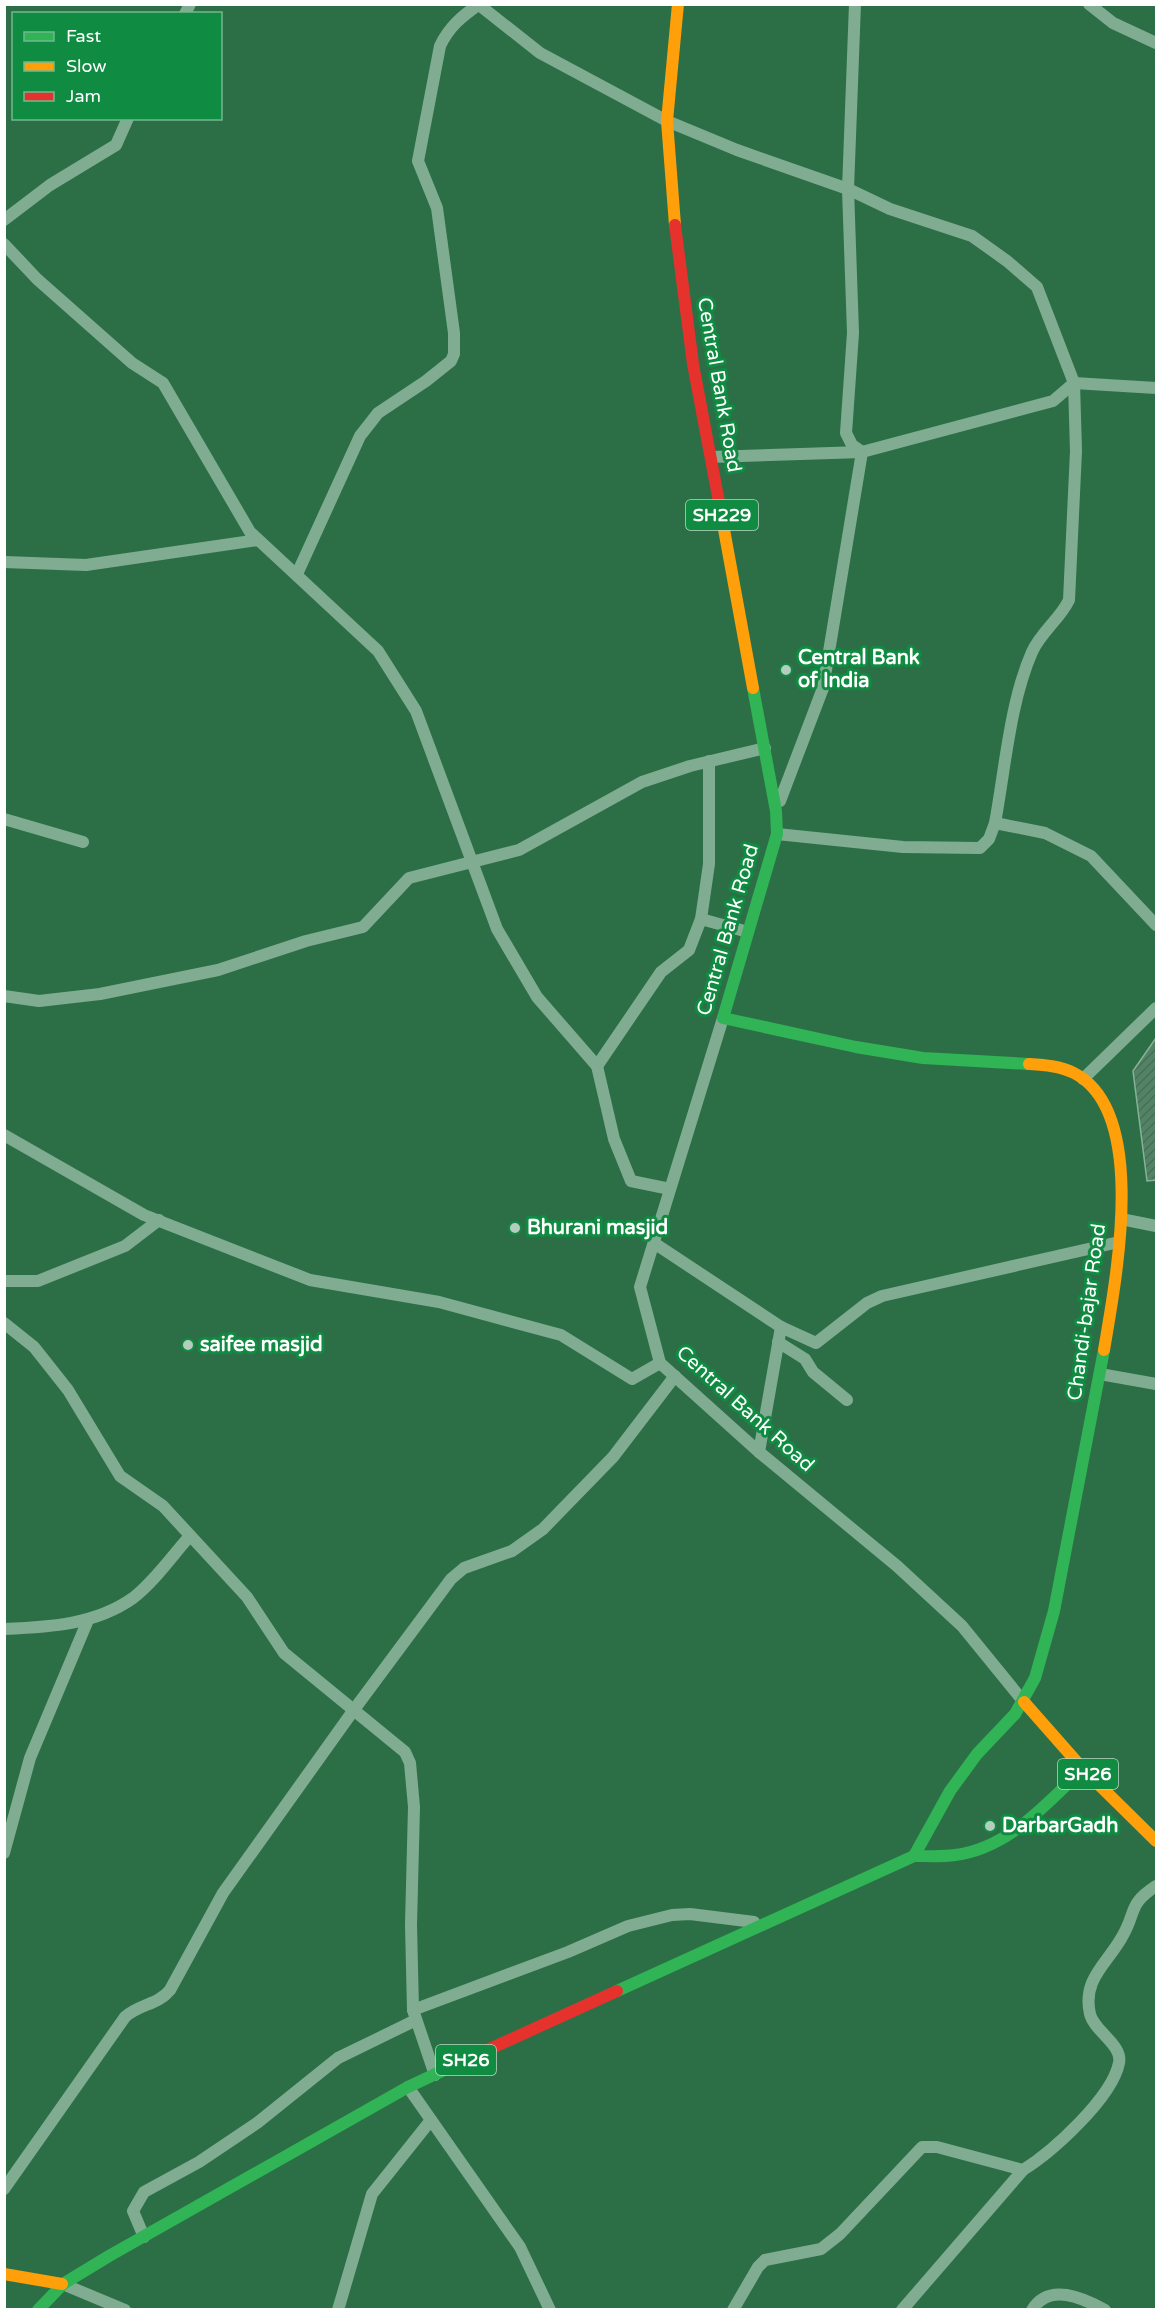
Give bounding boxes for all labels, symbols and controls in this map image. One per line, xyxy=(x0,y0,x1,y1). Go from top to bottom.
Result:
legend xyxy=(12,12,222,120)
text: Fast xyxy=(66,25,101,47)
text: Slow xyxy=(66,55,107,77)
text: Jam xyxy=(66,85,101,107)
street label: Central Bank Road xyxy=(692,296,746,474)
road number: SH229 xyxy=(686,500,758,530)
place label: Central Bank of India xyxy=(798,646,920,693)
marker: Central Bank of India xyxy=(779,663,793,677)
street label: Central Bank Road xyxy=(692,842,764,1018)
place label: Bhurani masjid xyxy=(527,1216,668,1240)
marker: Bhurani masjid xyxy=(508,1221,522,1235)
street label: Chandi-bajar Road xyxy=(1063,1222,1111,1402)
place label: saifee masjid xyxy=(200,1333,323,1357)
marker: saifee masjid xyxy=(181,1338,195,1352)
street label: Central Bank Road xyxy=(671,1341,819,1477)
road number: SH26 xyxy=(1058,1759,1118,1789)
place label: DarbarGadh xyxy=(1002,1814,1118,1838)
marker: DarbarGadh xyxy=(983,1819,997,1833)
road number: SH26 xyxy=(436,2045,496,2075)

